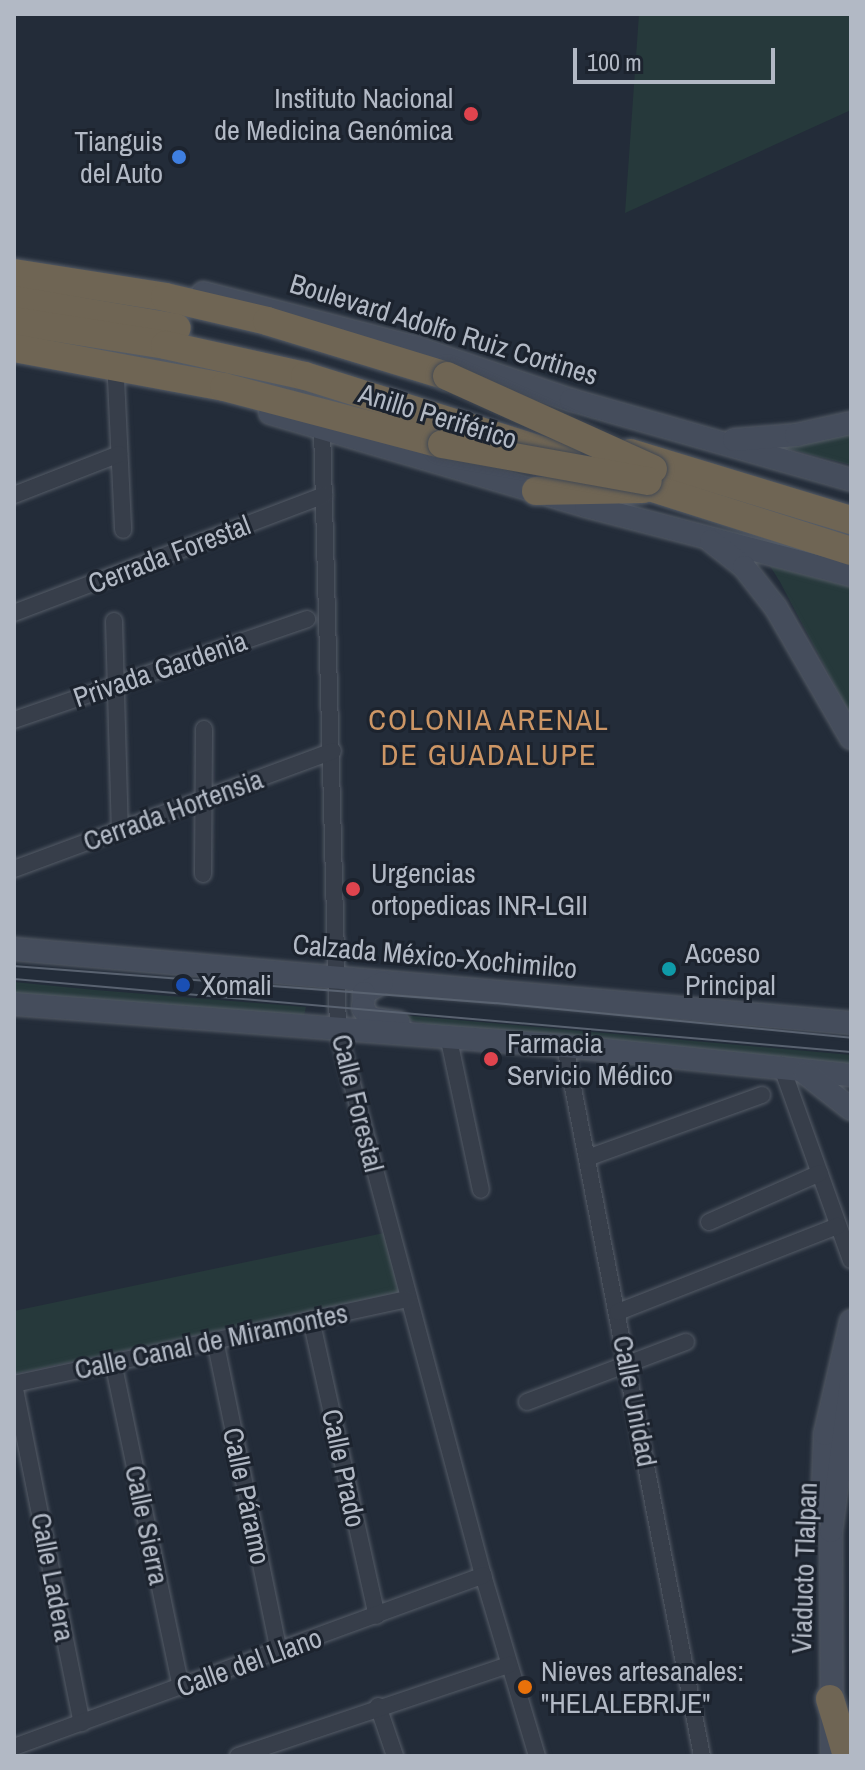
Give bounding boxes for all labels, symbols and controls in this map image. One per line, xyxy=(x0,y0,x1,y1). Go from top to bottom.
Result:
scale bar xyxy=(577,32,779,82)
text: 100 m xyxy=(587,46,642,78)
place label: Instituto Nacional de Medicina Genómica xyxy=(214,81,453,147)
marker: Instituto Nacional de Medicina Genómica xyxy=(460,103,482,125)
place label: Tianguis del Auto xyxy=(74,124,163,190)
marker: Tianguis del Auto xyxy=(170,148,188,166)
street label: Boulevard Adolfo Ruiz Cortines xyxy=(285,266,603,392)
street label: Anillo Periférico xyxy=(355,376,521,456)
street label: Cerrada Forestal xyxy=(83,508,255,600)
street label: Privada Gardenia xyxy=(69,624,251,714)
district label: COLONIA ARENAL DE GUADALUPE xyxy=(367,701,611,772)
street label: Cerrada Hortensia xyxy=(79,762,267,858)
place label: Urgencias ortopedicas INR-LGII xyxy=(371,856,588,922)
marker: Urgencias ortopedicas INR-LGII xyxy=(342,878,364,900)
street label: Calzada México-Xochimilco xyxy=(291,927,579,985)
place label: Acceso Principal xyxy=(685,936,776,1002)
marker: Acceso Principal xyxy=(660,960,678,978)
place label: Xomali xyxy=(201,968,272,1002)
marker: Xomali xyxy=(172,974,194,996)
place label: Farmacia Servicio Médico xyxy=(507,1026,673,1092)
street label: Calle Forestal xyxy=(325,1031,391,1175)
marker: Farmacia Servicio Médico xyxy=(482,1050,500,1068)
street label: Calle Canal de Miramontes xyxy=(71,1296,351,1386)
street label: Calle Unidad xyxy=(606,1333,664,1469)
street label: Calle Prado xyxy=(315,1406,373,1530)
street label: Calle Páramo xyxy=(216,1424,278,1568)
street label: Calle Sierra xyxy=(118,1462,176,1588)
street label: Viaducto Tlalpan xyxy=(784,1482,824,1654)
street label: Calle Ladera xyxy=(24,1510,82,1644)
street label: Calle del Llano xyxy=(172,1620,326,1704)
place label: Nieves artesanales: "HELALEBRIJE" xyxy=(541,1654,744,1720)
marker: Nieves artesanales: "HELALEBRIJE" xyxy=(516,1678,534,1696)

